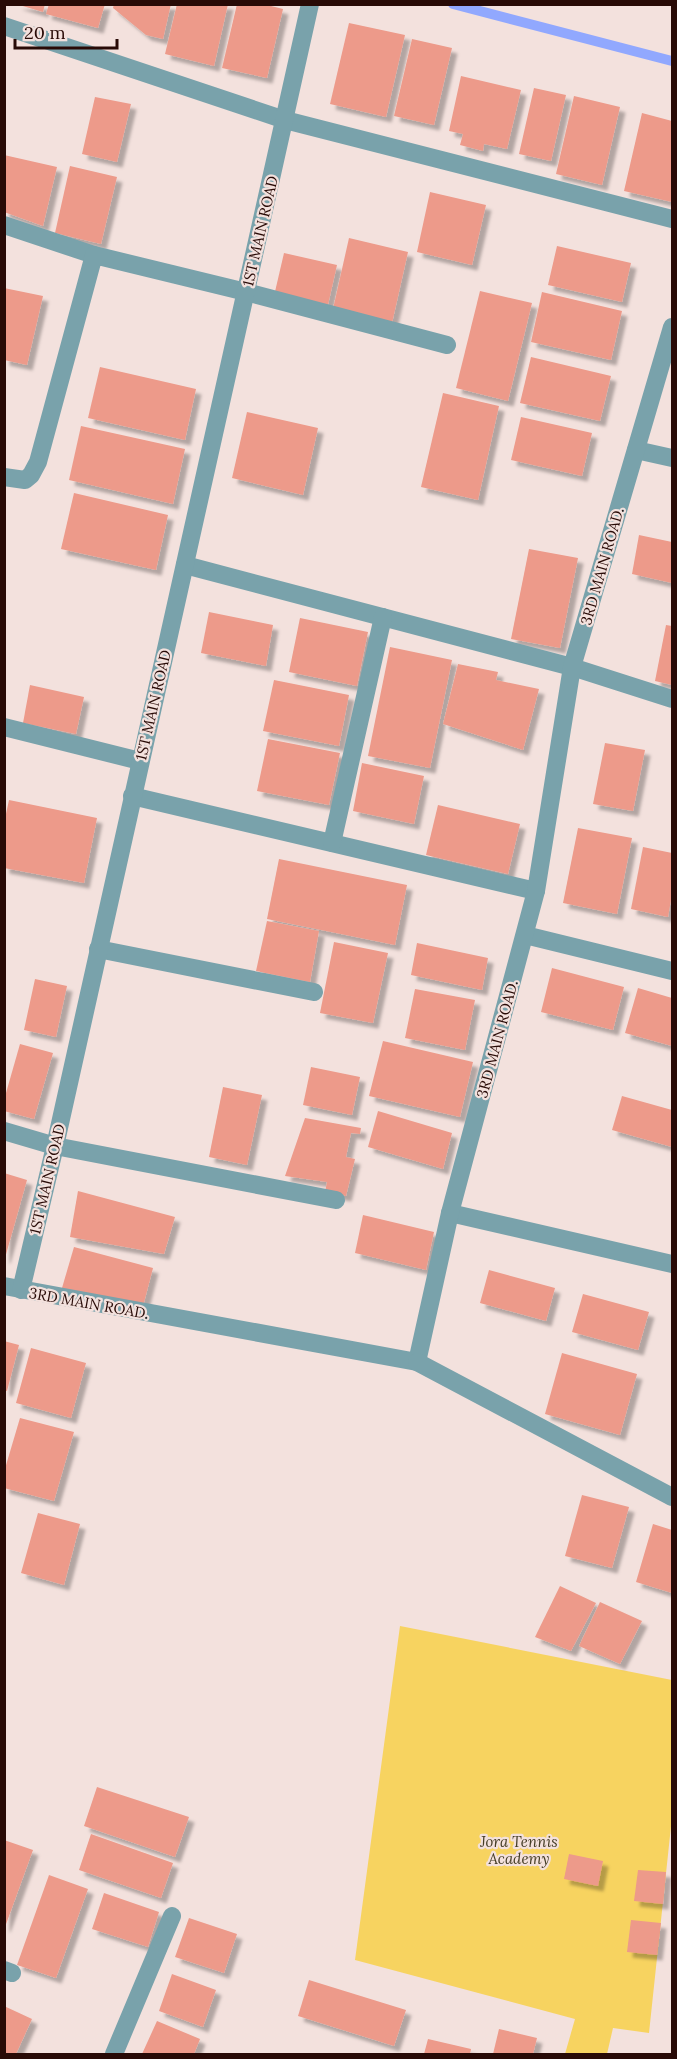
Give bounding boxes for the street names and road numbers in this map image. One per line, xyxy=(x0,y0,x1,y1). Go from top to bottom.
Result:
street label: 1ST MAIN ROAD xyxy=(238,174,282,288)
street label: 3RD MAIN ROAD. xyxy=(576,505,628,627)
street label: 1ST MAIN ROAD xyxy=(131,648,175,762)
street label: 3RD MAIN ROAD. xyxy=(472,978,522,1100)
street label: 1ST MAIN ROAD xyxy=(25,1122,69,1236)
street label: 3RD MAIN ROAD. xyxy=(28,1283,150,1323)

